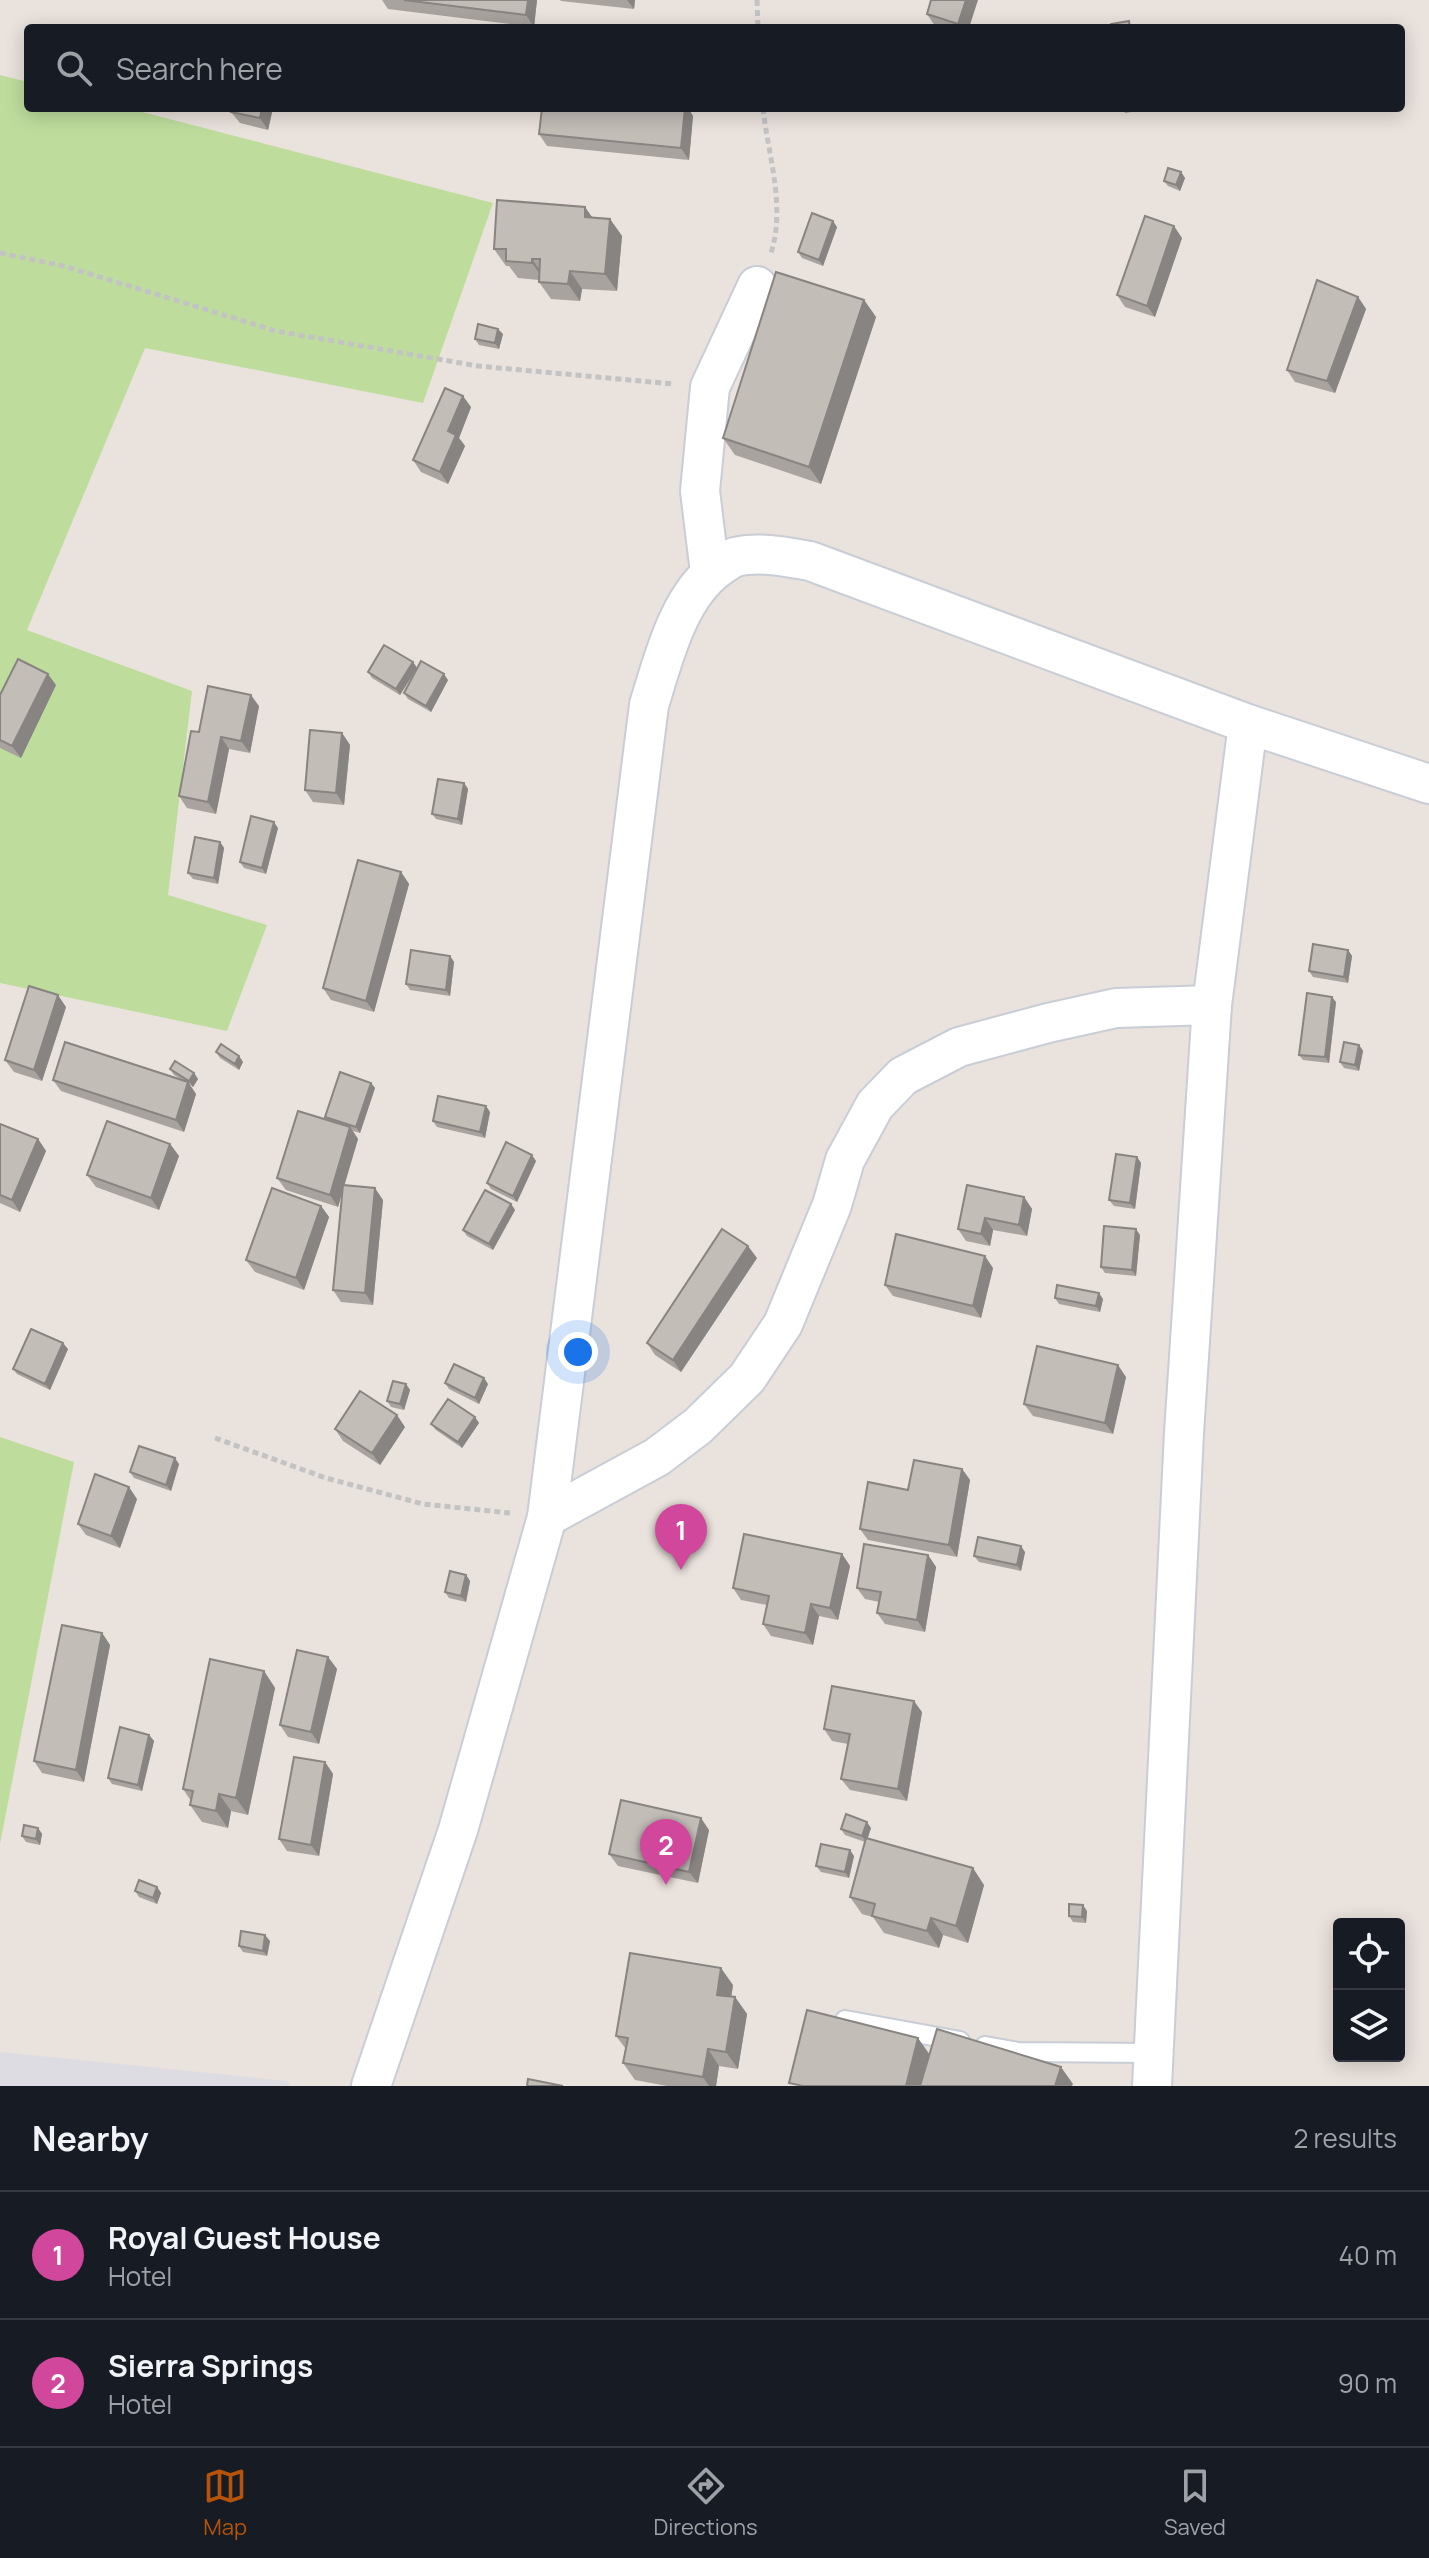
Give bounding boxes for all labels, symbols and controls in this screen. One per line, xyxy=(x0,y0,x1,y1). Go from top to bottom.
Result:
search box xyxy=(24,24,1405,112)
icon: search xyxy=(52,46,96,90)
text: Search here xyxy=(116,48,283,89)
your location xyxy=(558,1332,598,1372)
pin: 1 xyxy=(655,1504,707,1570)
pin: 2 xyxy=(640,1819,692,1885)
map controls xyxy=(1333,1918,1405,2062)
button: locate xyxy=(1333,1918,1405,1990)
button: layers xyxy=(1333,1990,1405,2062)
text: Nearby xyxy=(32,2115,148,2161)
text: 2 results xyxy=(1293,2120,1397,2156)
text: Royal Guest House xyxy=(108,2217,381,2258)
text: 1 xyxy=(52,2237,64,2273)
text: 40 m xyxy=(1339,2237,1397,2273)
text: Hotel xyxy=(108,2258,172,2294)
text: Sierra Springs xyxy=(108,2345,313,2386)
text: 2 xyxy=(50,2365,66,2401)
text: 90 m xyxy=(1338,2365,1397,2401)
text: Hotel xyxy=(108,2386,172,2422)
tab: Map xyxy=(203,2464,247,2542)
tab: Directions xyxy=(653,2464,758,2542)
tab: Saved xyxy=(1164,2464,1226,2542)

